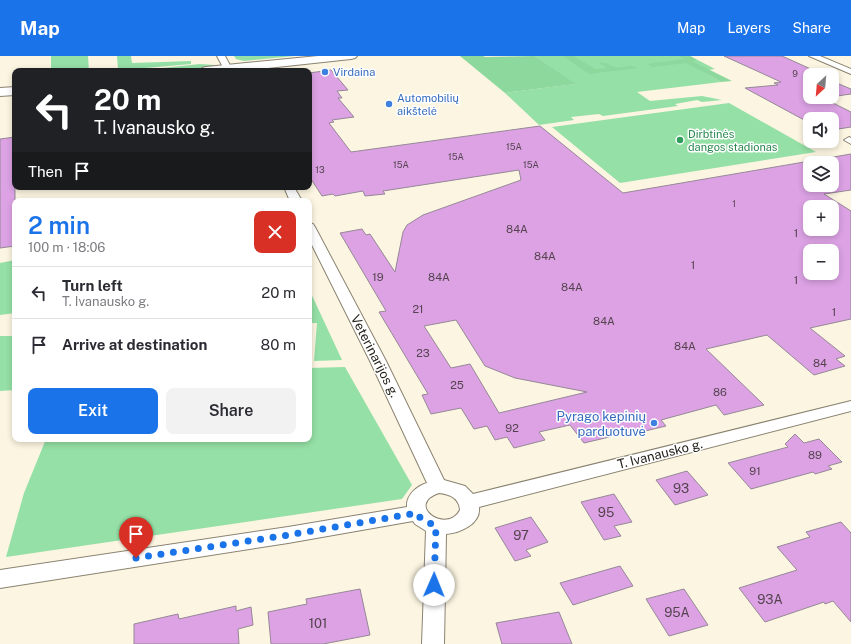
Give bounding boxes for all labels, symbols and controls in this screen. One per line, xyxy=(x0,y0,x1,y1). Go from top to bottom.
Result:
text: Map xyxy=(20,17,60,39)
text: Map xyxy=(677,20,705,36)
text: Layers xyxy=(727,20,771,36)
text: Share xyxy=(793,20,831,36)
place label: Virdaina xyxy=(333,66,375,78)
marker: Virdaina xyxy=(320,67,330,77)
house number: 9 xyxy=(792,68,798,79)
north arrow xyxy=(803,68,839,104)
map controls xyxy=(803,68,839,280)
text: 20 m xyxy=(94,83,161,116)
icon: left xyxy=(28,84,80,136)
place label: Automobilių aikštelė xyxy=(397,92,459,117)
marker: Automobilių aikštelė xyxy=(384,99,394,109)
button: sound xyxy=(803,112,839,148)
text: T. Ivanausko g. xyxy=(94,117,215,138)
place label: Dirbtinės dangos stadionas xyxy=(688,128,778,153)
marker: Dirbtinės dangos stadionas xyxy=(675,135,685,145)
house number: 15A xyxy=(506,141,523,152)
house number: 15A xyxy=(448,151,465,162)
button: layers xyxy=(803,156,839,192)
house number: 15A xyxy=(393,159,410,170)
house number: 15A xyxy=(523,159,540,170)
icon: arrive xyxy=(71,160,93,182)
text: Then xyxy=(28,163,63,180)
house number: 13 xyxy=(315,164,325,175)
house number: 1 xyxy=(732,198,736,209)
button: + xyxy=(803,200,839,236)
text: 2 min xyxy=(28,211,90,239)
button: close xyxy=(254,211,296,253)
house number: 84A xyxy=(506,223,528,235)
house number: 1 xyxy=(794,227,798,239)
text: 100 m · 18:06 xyxy=(28,240,105,255)
button: − xyxy=(803,244,839,280)
house number: 84A xyxy=(534,250,556,262)
house number: 1 xyxy=(691,259,695,271)
house number: 19 xyxy=(372,271,384,283)
house number: 84A xyxy=(428,271,450,283)
house number: 1 xyxy=(794,274,798,286)
text: Turn left xyxy=(62,277,123,294)
house number: 84A xyxy=(561,281,583,293)
icon: left xyxy=(28,282,50,304)
text: 20 m xyxy=(261,284,296,301)
text: T. Ivanausko g. xyxy=(62,294,149,309)
house number: 21 xyxy=(412,303,424,315)
house number: 1 xyxy=(832,306,836,318)
street label: Veterinarijos g. xyxy=(348,312,402,400)
house number: 84A xyxy=(593,315,615,327)
icon: arrive xyxy=(28,334,50,356)
text: Arrive at destination xyxy=(62,336,207,353)
text: 80 m xyxy=(261,336,296,353)
house number: 84A xyxy=(674,340,696,352)
house number: 23 xyxy=(416,347,430,359)
house number: 84 xyxy=(813,357,827,369)
house number: 25 xyxy=(450,379,464,391)
house number: 86 xyxy=(713,386,727,398)
button: Exit xyxy=(28,388,158,434)
button: Share xyxy=(166,388,296,434)
place label: Pyrago kepinių parduotuvė xyxy=(557,409,646,439)
marker: Pyrago kepinių parduotuvė xyxy=(649,418,659,428)
house number: 92 xyxy=(505,422,519,434)
street label: T. Ivanausko g. xyxy=(616,436,704,472)
house number: 89 xyxy=(808,449,822,461)
house number: 91 xyxy=(749,465,761,477)
house number: 93 xyxy=(673,481,689,496)
house number: 95 xyxy=(598,505,614,520)
pin xyxy=(119,517,153,558)
icon: arrive xyxy=(125,523,147,545)
house number: 97 xyxy=(513,528,529,543)
position arrow xyxy=(413,564,455,606)
house number: 93A xyxy=(757,592,783,607)
house number: 95A xyxy=(664,605,690,620)
house number: 101 xyxy=(309,616,327,631)

